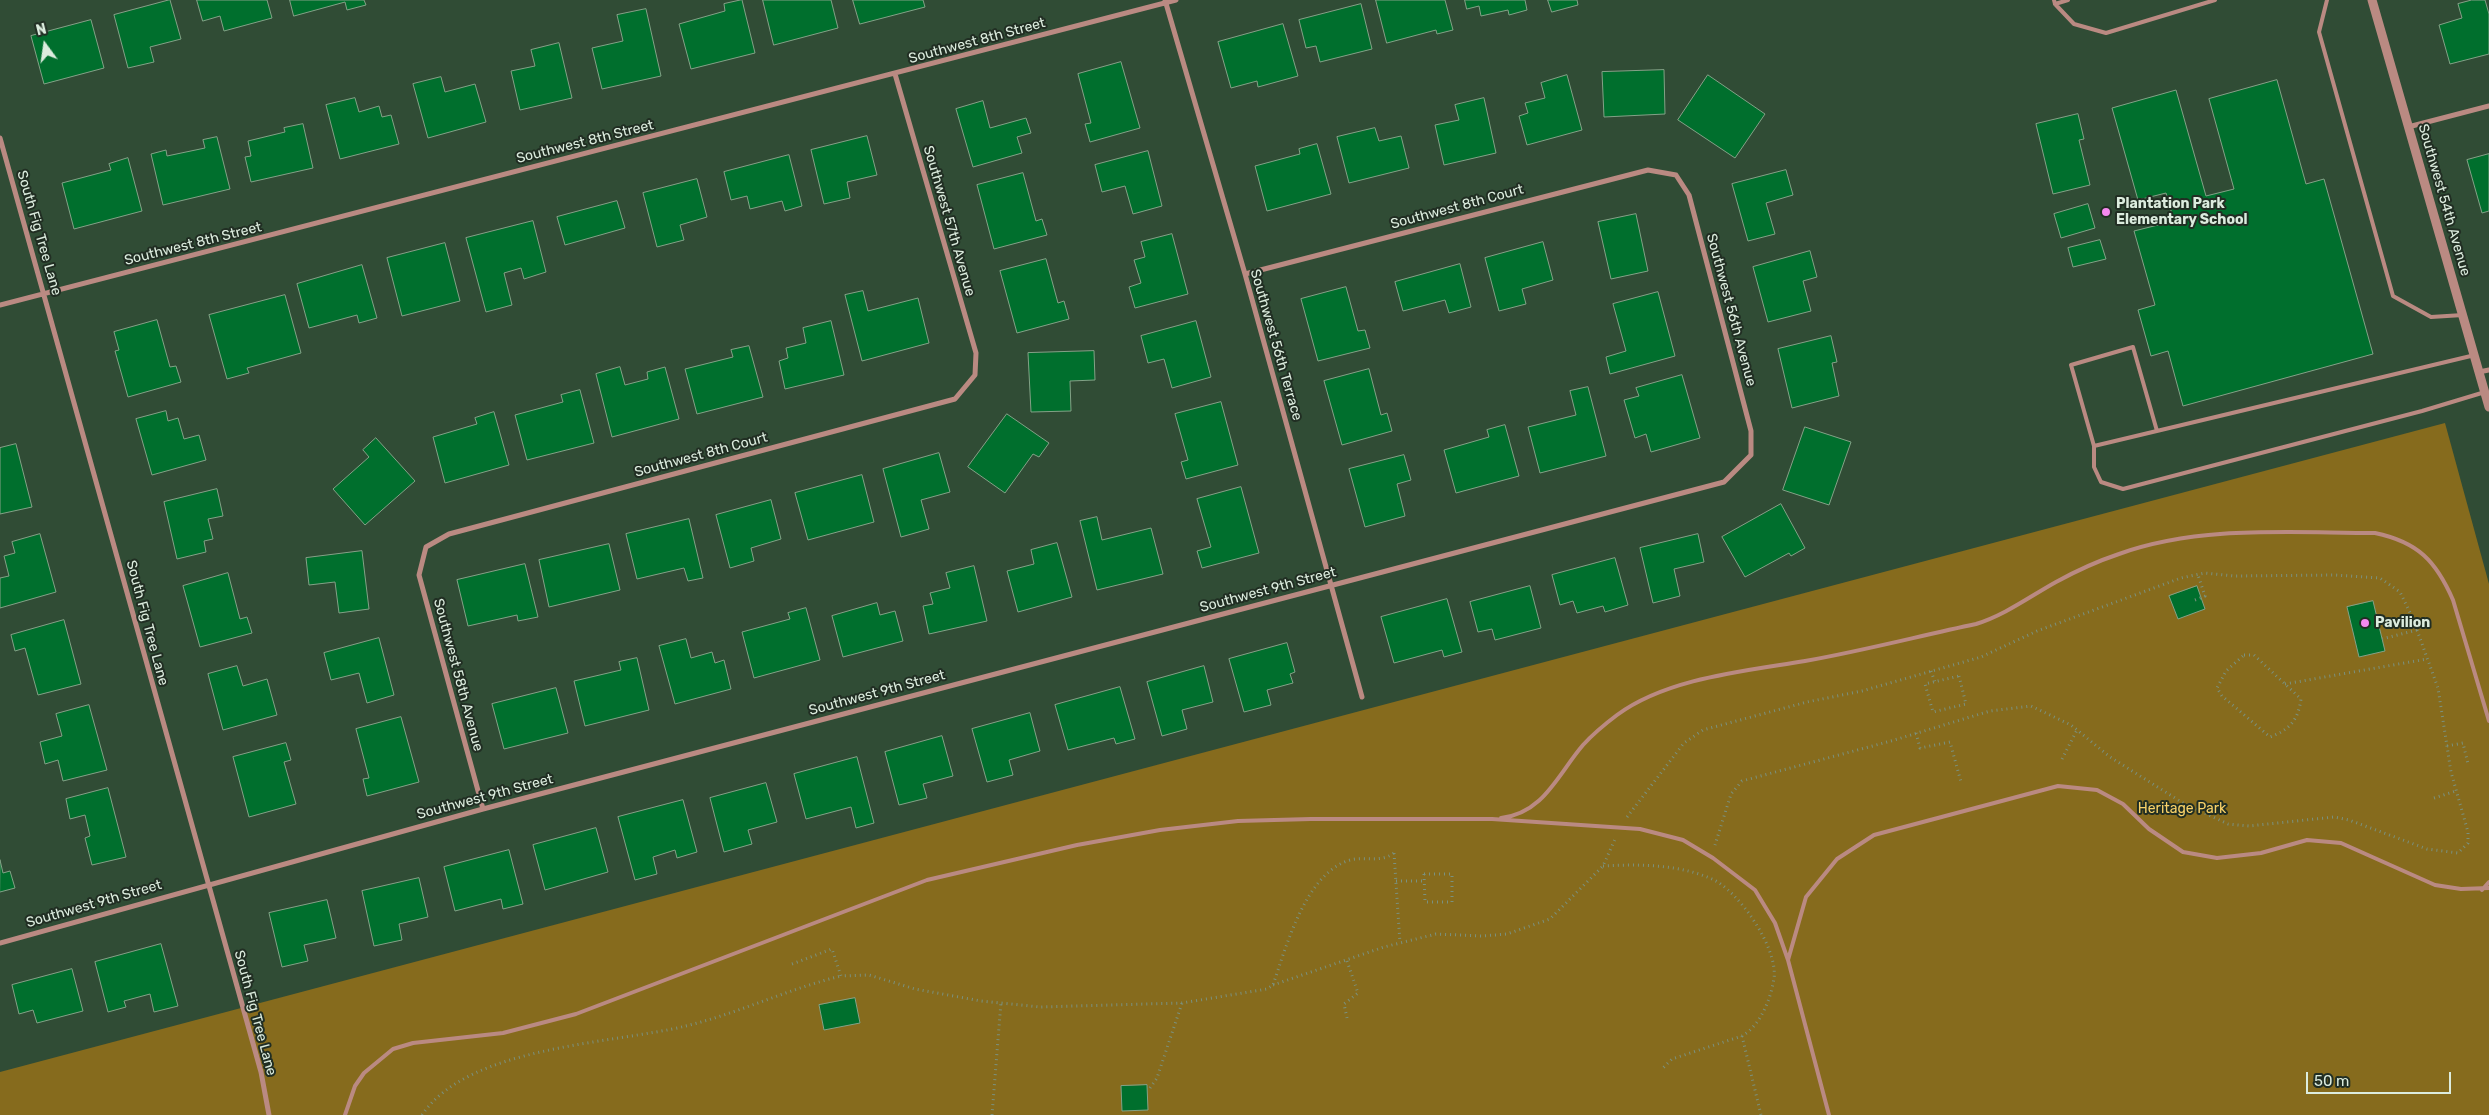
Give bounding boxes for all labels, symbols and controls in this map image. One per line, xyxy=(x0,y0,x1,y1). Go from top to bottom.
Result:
street label: Southwest 8th Street xyxy=(907,15,1047,67)
north arrow xyxy=(20,20,70,70)
text: N xyxy=(34,20,48,39)
street label: Southwest 8th Street xyxy=(515,117,655,167)
street label: Southwest 54th Avenue xyxy=(2414,122,2474,278)
street label: Southwest 57th Avenue xyxy=(919,144,979,298)
street label: South Fig Tree Lane xyxy=(13,169,65,297)
street label: Southwest 8th Court xyxy=(1389,181,1525,233)
place label: Plantation Park Elementary School xyxy=(2116,196,2248,228)
marker: Plantation Park Elementary School xyxy=(2100,206,2112,218)
street label: Southwest 8th Street xyxy=(123,219,263,269)
street label: Southwest 56th Avenue xyxy=(1703,232,1759,388)
street label: Southwest 56th Terrace xyxy=(1246,267,1306,423)
street label: Southwest 8th Court xyxy=(633,429,769,481)
street label: South Fig Tree Lane xyxy=(122,558,172,688)
street label: Southwest 9th Street xyxy=(1198,564,1338,616)
street label: Southwest 58th Avenue xyxy=(429,597,487,753)
place label: Pavilion xyxy=(2375,615,2430,631)
marker: Pavilion xyxy=(2359,617,2371,629)
street label: Southwest 9th Street xyxy=(807,667,947,719)
street label: Southwest 9th Street xyxy=(415,771,555,823)
park label: Heritage Park xyxy=(2138,801,2226,817)
street label: Southwest 9th Street xyxy=(24,877,164,931)
street label: South Fig Tree Lane xyxy=(230,948,280,1078)
scale bar xyxy=(2309,1062,2454,1094)
text: 50 m xyxy=(2314,1072,2349,1090)

